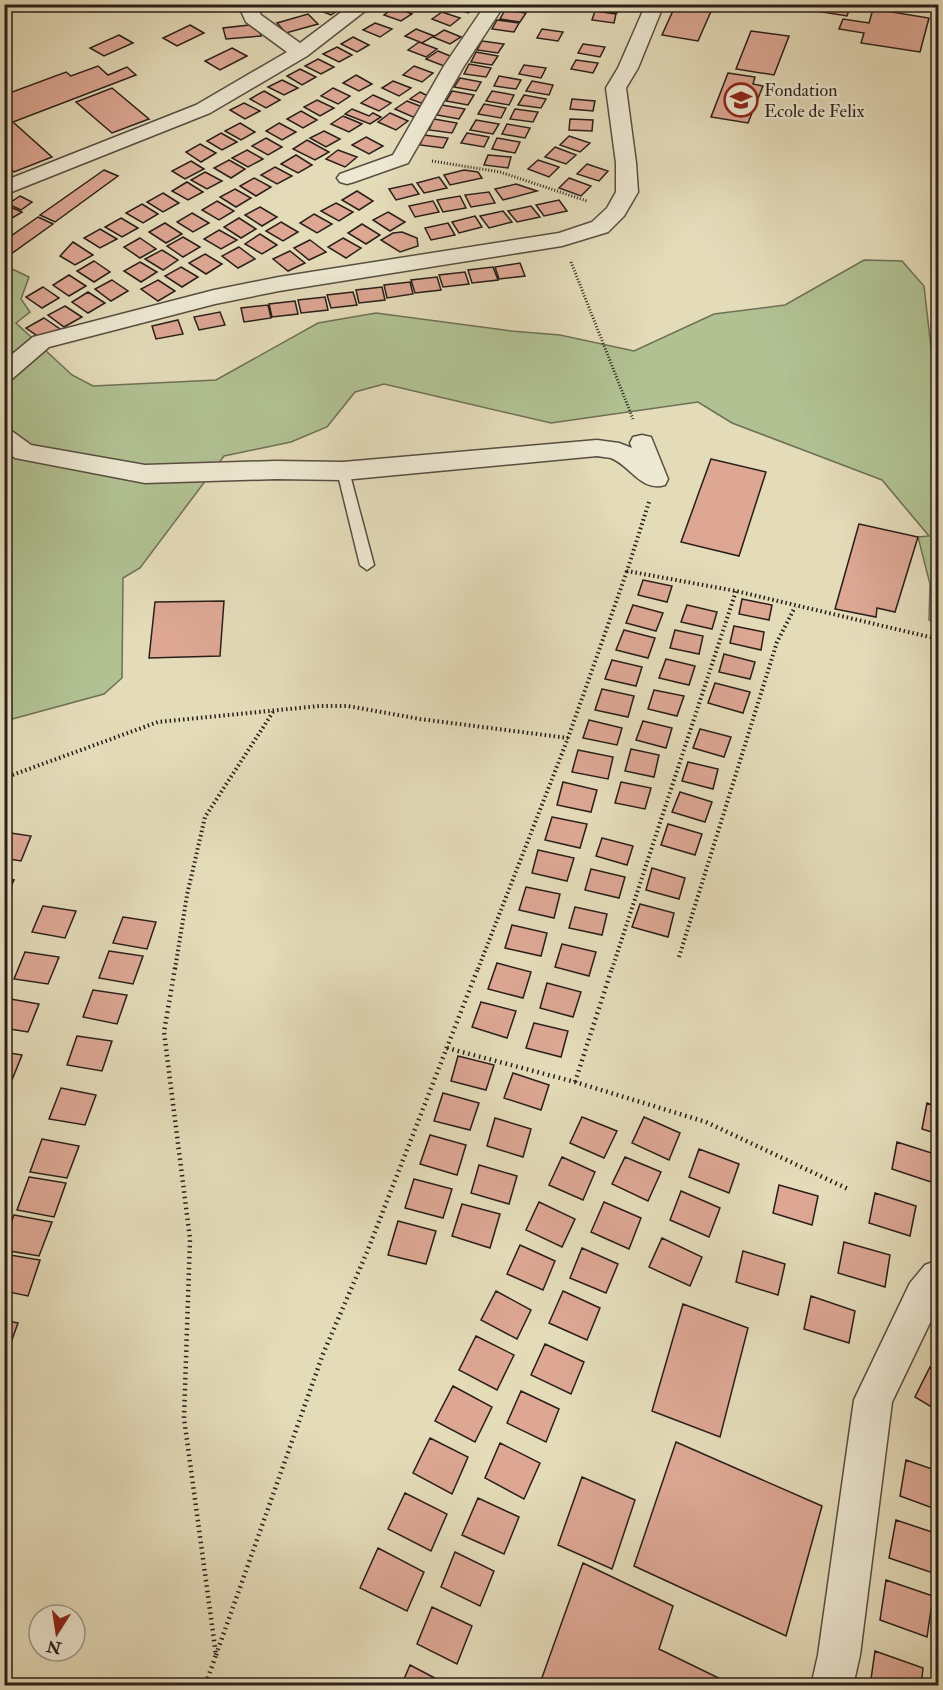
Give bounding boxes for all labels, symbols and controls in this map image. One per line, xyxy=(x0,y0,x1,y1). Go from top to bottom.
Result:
place label: Fondation Ecole de Felix xyxy=(764,79,865,123)
school or university icon: Fondation Ecole de Felix xyxy=(723,82,759,118)
north arrow xyxy=(27,1603,87,1663)
text: N xyxy=(44,1635,64,1658)

